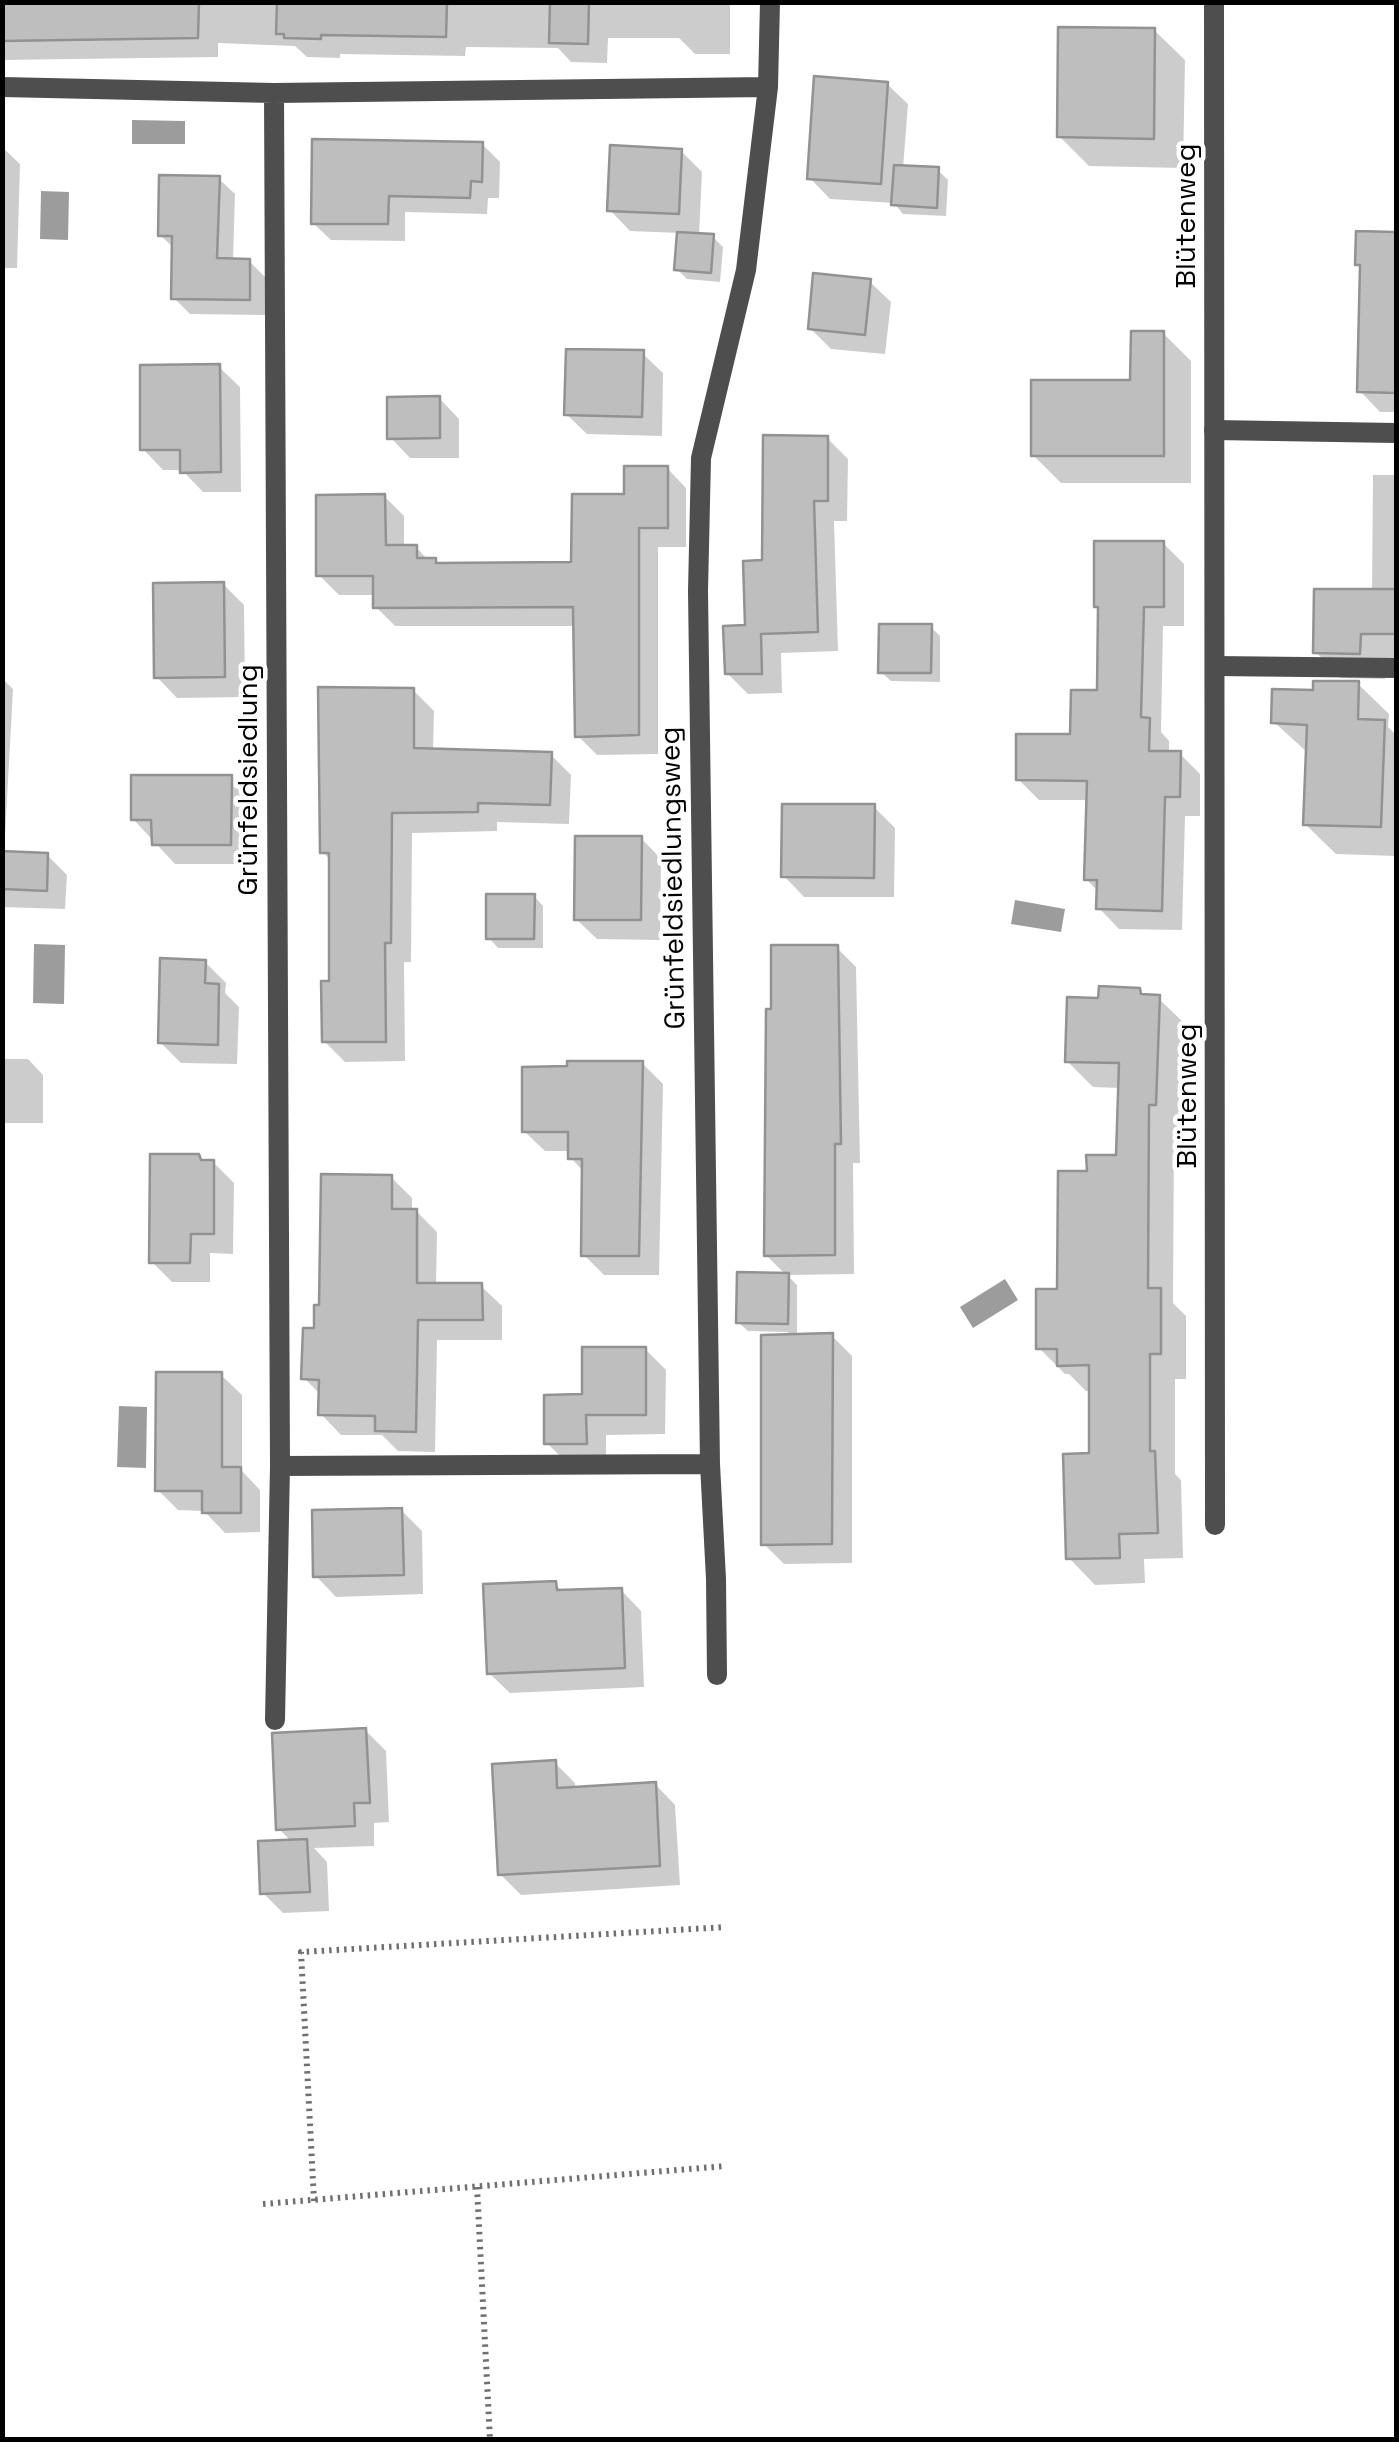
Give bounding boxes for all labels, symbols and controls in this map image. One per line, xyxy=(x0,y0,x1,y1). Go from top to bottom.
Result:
street label: Blütenweg xyxy=(1170,143,1204,289)
street label: Grünfeldsiedlung xyxy=(232,664,266,896)
street label: Grünfeldsiedlungsweg xyxy=(655,726,693,1030)
street label: Blütenweg xyxy=(1171,1023,1205,1169)

